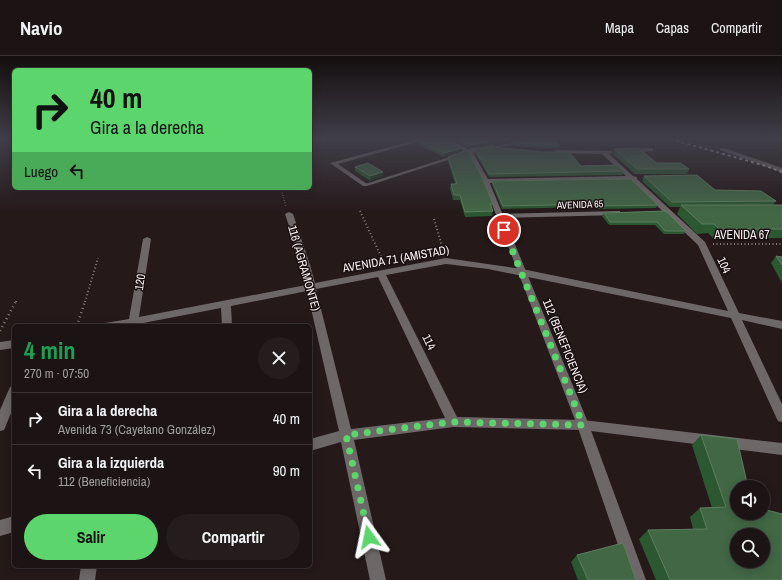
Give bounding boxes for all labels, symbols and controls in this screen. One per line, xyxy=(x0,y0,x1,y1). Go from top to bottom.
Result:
text: Navio xyxy=(20,15,62,41)
text: Mapa xyxy=(605,19,634,37)
text: Capas xyxy=(656,19,689,37)
text: Compartir xyxy=(711,19,762,37)
text: 40 m xyxy=(90,79,142,117)
icon: right xyxy=(24,84,76,136)
text: Gira a la derecha xyxy=(90,115,204,140)
icon: left xyxy=(66,160,88,182)
text: Luego xyxy=(24,161,58,182)
street label: AVENIDA 65 xyxy=(556,197,604,212)
pin xyxy=(487,213,521,247)
icon: arrive xyxy=(493,219,515,241)
street label: 116 (AGRAMONTE) xyxy=(284,223,324,313)
street label: AVENIDA 67 xyxy=(713,227,770,243)
street label: AVENIDA 71 (AMISTAD) xyxy=(340,242,451,276)
street label: 104 xyxy=(713,254,735,276)
street label: 120 xyxy=(131,273,149,291)
street label: 112 (BENEFICIENCIA) xyxy=(539,296,591,396)
street label: 114 xyxy=(418,331,440,353)
text: 4 min xyxy=(24,334,75,366)
button: close xyxy=(258,337,300,379)
text: 270 m · 07:50 xyxy=(24,365,89,382)
text: Gira a la derecha xyxy=(58,400,157,421)
icon: right xyxy=(24,408,46,430)
text: 40 m xyxy=(273,408,300,429)
text: Avenida 73 (Cayetano González) xyxy=(58,421,215,438)
text: Gira a la izquierda xyxy=(58,452,164,473)
icon: left xyxy=(24,460,46,482)
text: 90 m xyxy=(273,460,300,481)
text: 112 (Beneficiencia) xyxy=(58,473,150,490)
map controls xyxy=(730,480,770,568)
button: sound xyxy=(730,480,770,520)
button: Salir xyxy=(24,514,158,560)
button: Compartir xyxy=(166,514,300,560)
position arrow xyxy=(348,516,390,558)
button: search xyxy=(730,528,770,568)

